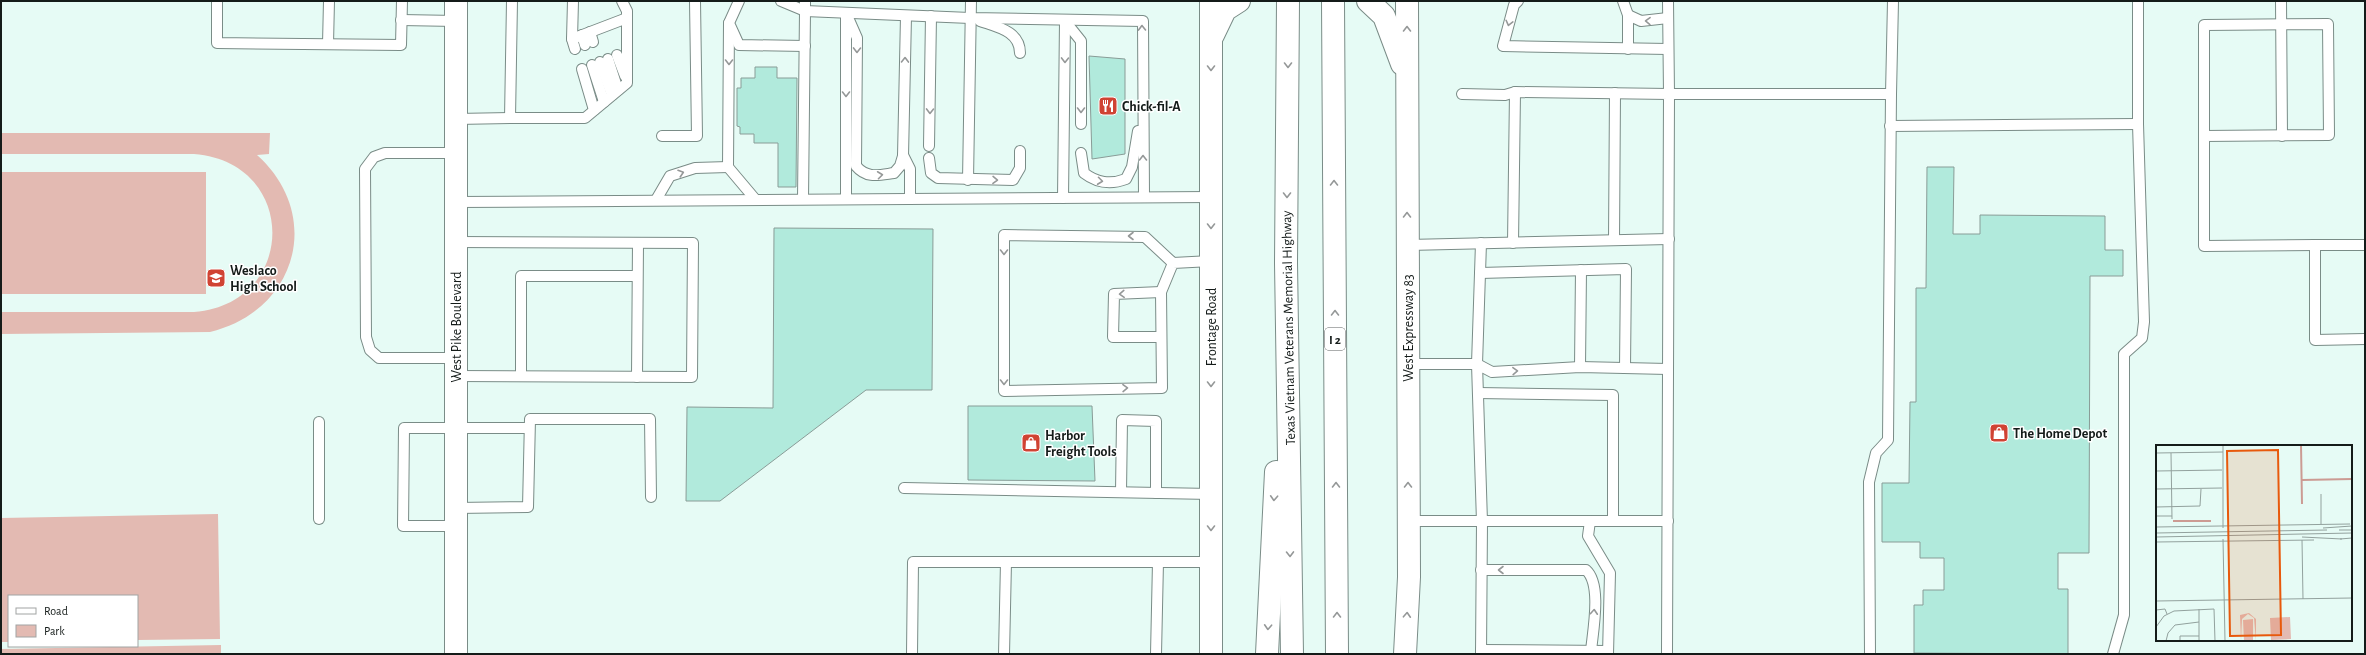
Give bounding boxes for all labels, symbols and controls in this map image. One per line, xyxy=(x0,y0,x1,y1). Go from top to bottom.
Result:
one-way arrow xyxy=(1645,17,1651,25)
one-way arrow xyxy=(1506,20,1514,26)
one-way arrow xyxy=(1138,25,1147,31)
one-way arrow xyxy=(1403,26,1411,32)
one-way arrow xyxy=(853,47,861,53)
one-way arrow xyxy=(901,57,909,63)
one-way arrow xyxy=(1061,57,1069,63)
one-way arrow xyxy=(725,59,733,65)
one-way arrow xyxy=(1284,62,1292,68)
one-way arrow xyxy=(1207,65,1215,71)
one-way arrow xyxy=(842,91,850,97)
restaurant icon: Chick-fil-A xyxy=(1097,95,1119,117)
place label: Chick-fil-A xyxy=(1122,100,1181,114)
one-way arrow xyxy=(1077,107,1085,113)
one-way arrow xyxy=(926,108,934,114)
one-way arrow xyxy=(1139,155,1147,161)
one-way arrow xyxy=(677,169,684,178)
one-way arrow xyxy=(877,171,883,180)
one-way arrow xyxy=(992,176,998,184)
one-way arrow xyxy=(1097,176,1103,185)
one-way arrow xyxy=(1330,180,1338,186)
one-way arrow xyxy=(1282,192,1291,198)
street label: Texas Vietnam Veterans Memorial Highway xyxy=(1280,210,1298,446)
one-way arrow xyxy=(1403,212,1412,218)
one-way arrow xyxy=(1207,223,1215,229)
one-way arrow xyxy=(1128,232,1134,241)
one-way arrow xyxy=(1000,249,1008,255)
place label: Weslaco High School xyxy=(230,264,297,294)
school or university icon: Weslaco High School xyxy=(205,267,227,289)
street label: West Pike Boulevard xyxy=(450,272,464,382)
street label: West Expressway 83 xyxy=(1402,274,1416,382)
street label: Frontage Road xyxy=(1205,288,1219,366)
one-way arrow xyxy=(1119,289,1125,298)
one-way arrow xyxy=(1331,310,1339,316)
road number: I 2 xyxy=(1325,328,1345,350)
one-way arrow xyxy=(1512,367,1518,375)
one-way arrow xyxy=(1000,379,1008,385)
one-way arrow xyxy=(1207,381,1215,387)
one-way arrow xyxy=(1122,384,1128,393)
shop icon: The Home Depot xyxy=(1988,422,2010,444)
place label: The Home Depot xyxy=(2013,427,2107,441)
place label: Harbor Freight Tools xyxy=(1045,429,1117,459)
shop icon: Harbor Freight Tools xyxy=(1020,432,1042,454)
inset map xyxy=(2156,445,2352,641)
one-way arrow xyxy=(1332,482,1340,488)
one-way arrow xyxy=(1404,482,1412,488)
one-way arrow xyxy=(1270,495,1279,501)
one-way arrow xyxy=(1207,525,1215,531)
one-way arrow xyxy=(1286,551,1294,557)
one-way arrow xyxy=(1498,566,1504,574)
legend xyxy=(8,595,138,647)
text: Road xyxy=(44,605,68,617)
one-way arrow xyxy=(1589,609,1598,615)
one-way arrow xyxy=(1333,612,1342,618)
one-way arrow xyxy=(1402,612,1411,618)
one-way arrow xyxy=(1263,624,1272,630)
text: Park xyxy=(44,625,65,637)

